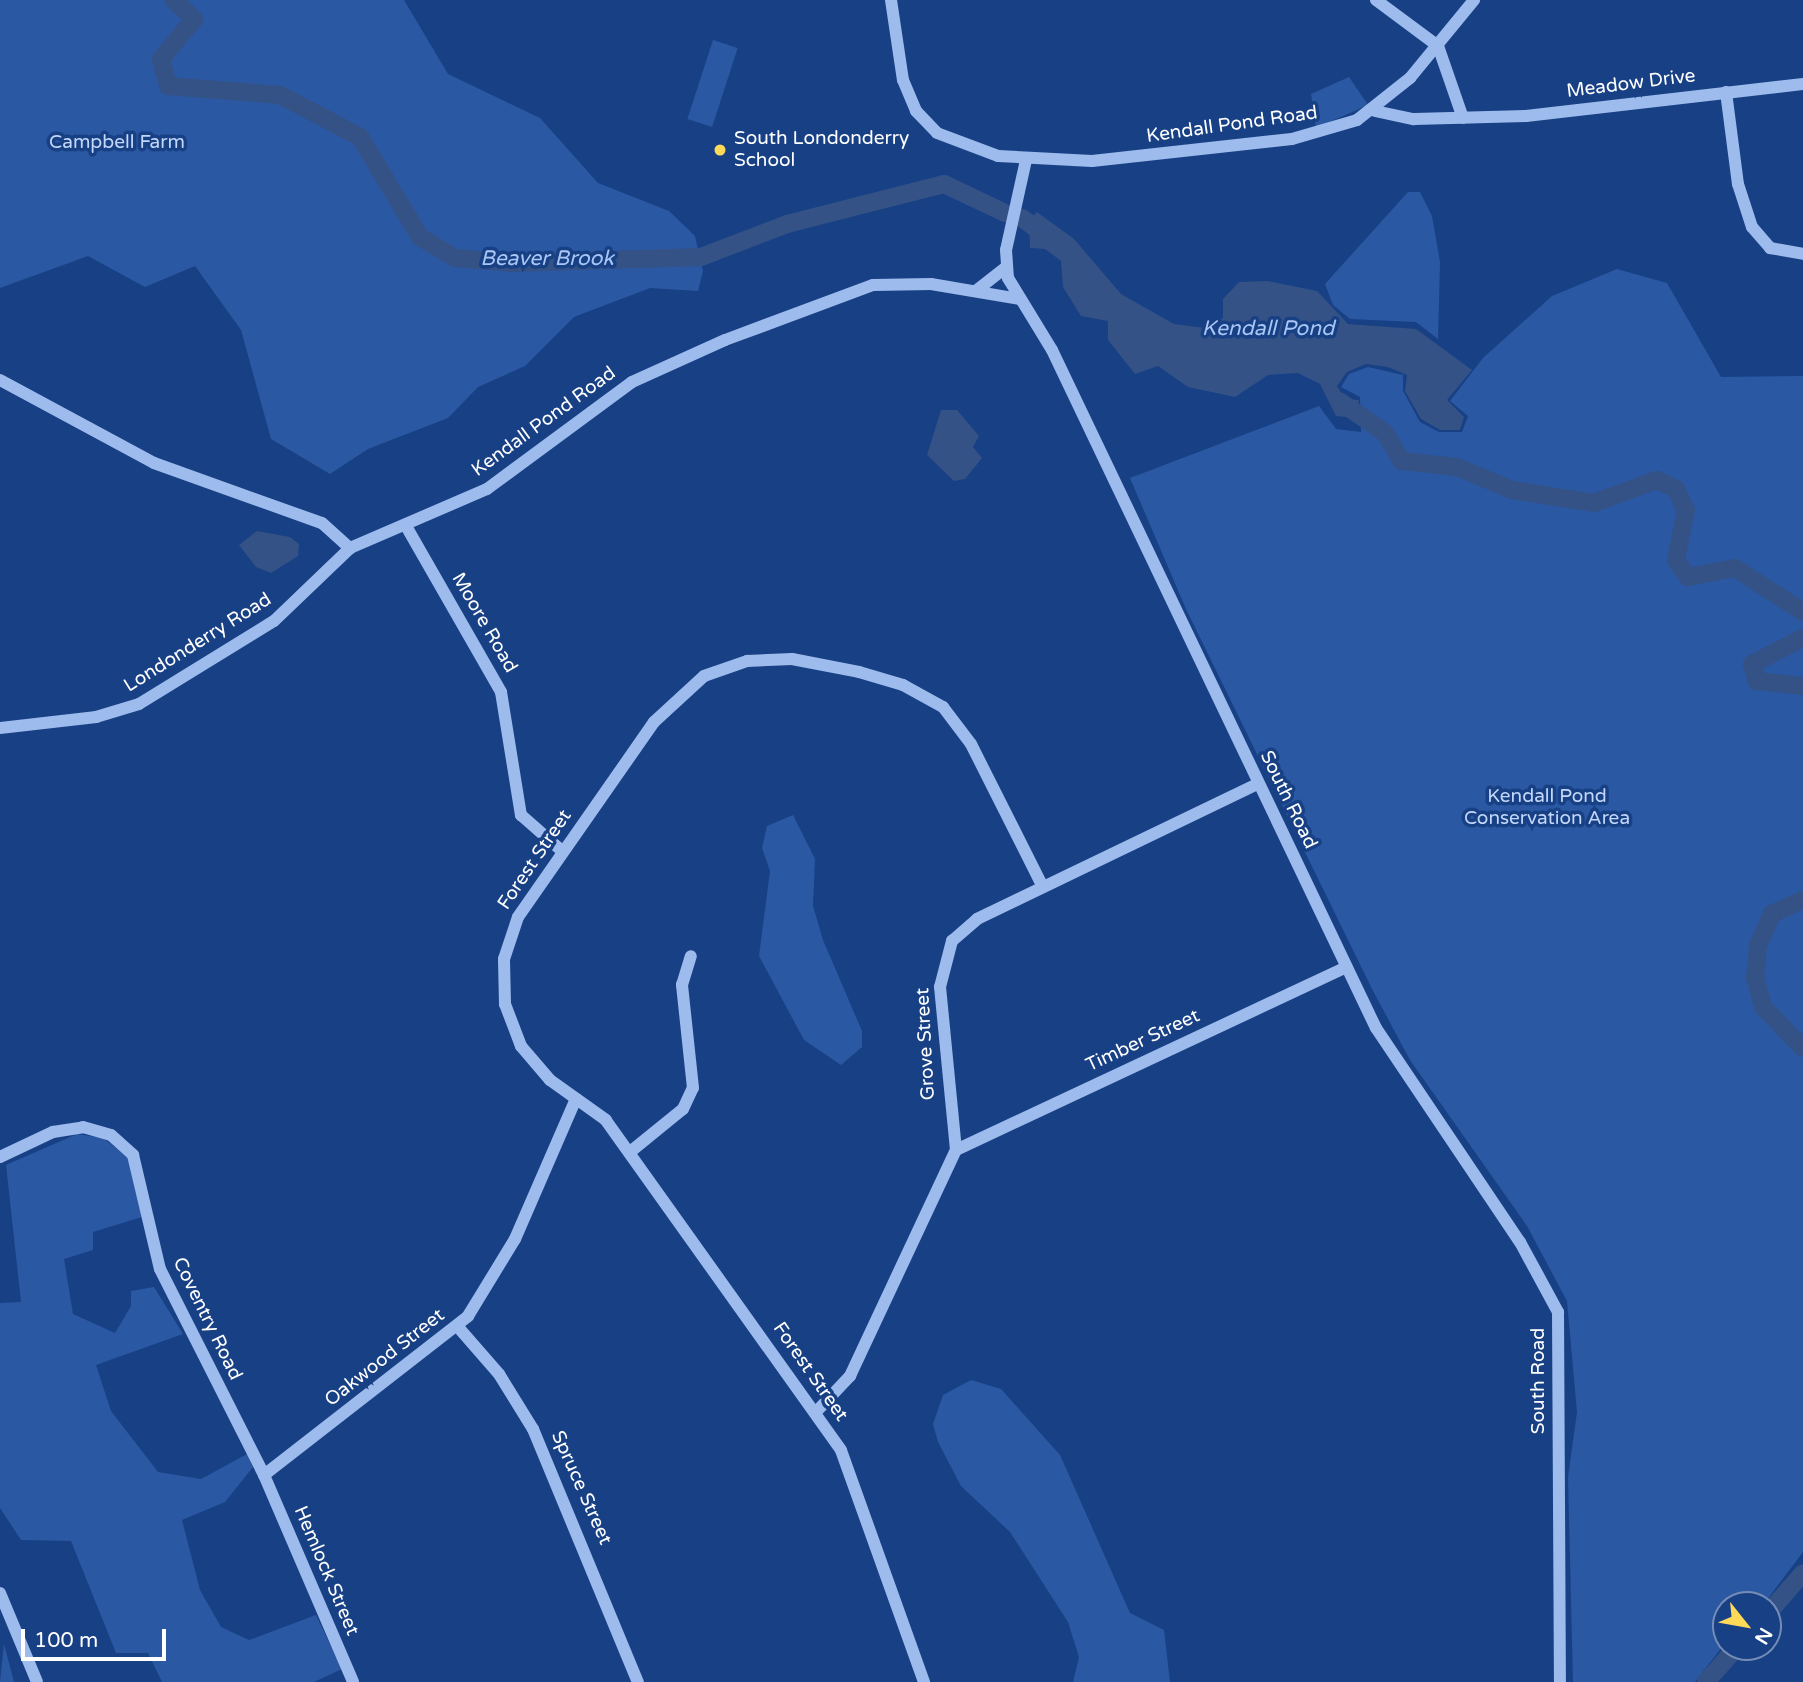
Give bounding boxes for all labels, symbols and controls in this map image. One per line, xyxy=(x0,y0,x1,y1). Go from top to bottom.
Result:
street label: Meadow Drive xyxy=(1565,65,1697,103)
street label: Kendall Pond Road xyxy=(1145,102,1319,148)
place label: South Londonderry School xyxy=(734,128,909,172)
park label: Campbell Farm xyxy=(49,132,185,154)
marker: South Londonderry School xyxy=(712,142,728,158)
water label: Beaver Brook xyxy=(480,246,614,272)
water label: Kendall Pond xyxy=(1202,316,1334,342)
street label: Kendall Pond Road xyxy=(468,362,620,482)
street label: Moore Road xyxy=(446,569,522,677)
street label: Londonderry Road xyxy=(120,588,276,698)
street label: South Road xyxy=(1254,747,1322,853)
park label: Kendall Pond Conservation Area xyxy=(1464,786,1630,830)
street label: Forest Street xyxy=(493,806,577,914)
street label: Grove Street xyxy=(912,987,940,1101)
street label: Timber Street xyxy=(1083,1005,1203,1077)
street label: Coventry Road xyxy=(167,1254,247,1384)
street label: Oakwood Street xyxy=(321,1304,449,1412)
street label: Forest Street xyxy=(767,1318,853,1426)
street label: South Road xyxy=(1528,1328,1550,1434)
street label: Spruce Street xyxy=(546,1427,616,1549)
street label: Hemlock Street xyxy=(288,1503,364,1639)
north arrow xyxy=(1712,1591,1782,1661)
scale bar xyxy=(24,1616,170,1660)
text: N xyxy=(1750,1624,1777,1648)
text: 100 m xyxy=(34,1628,98,1653)

